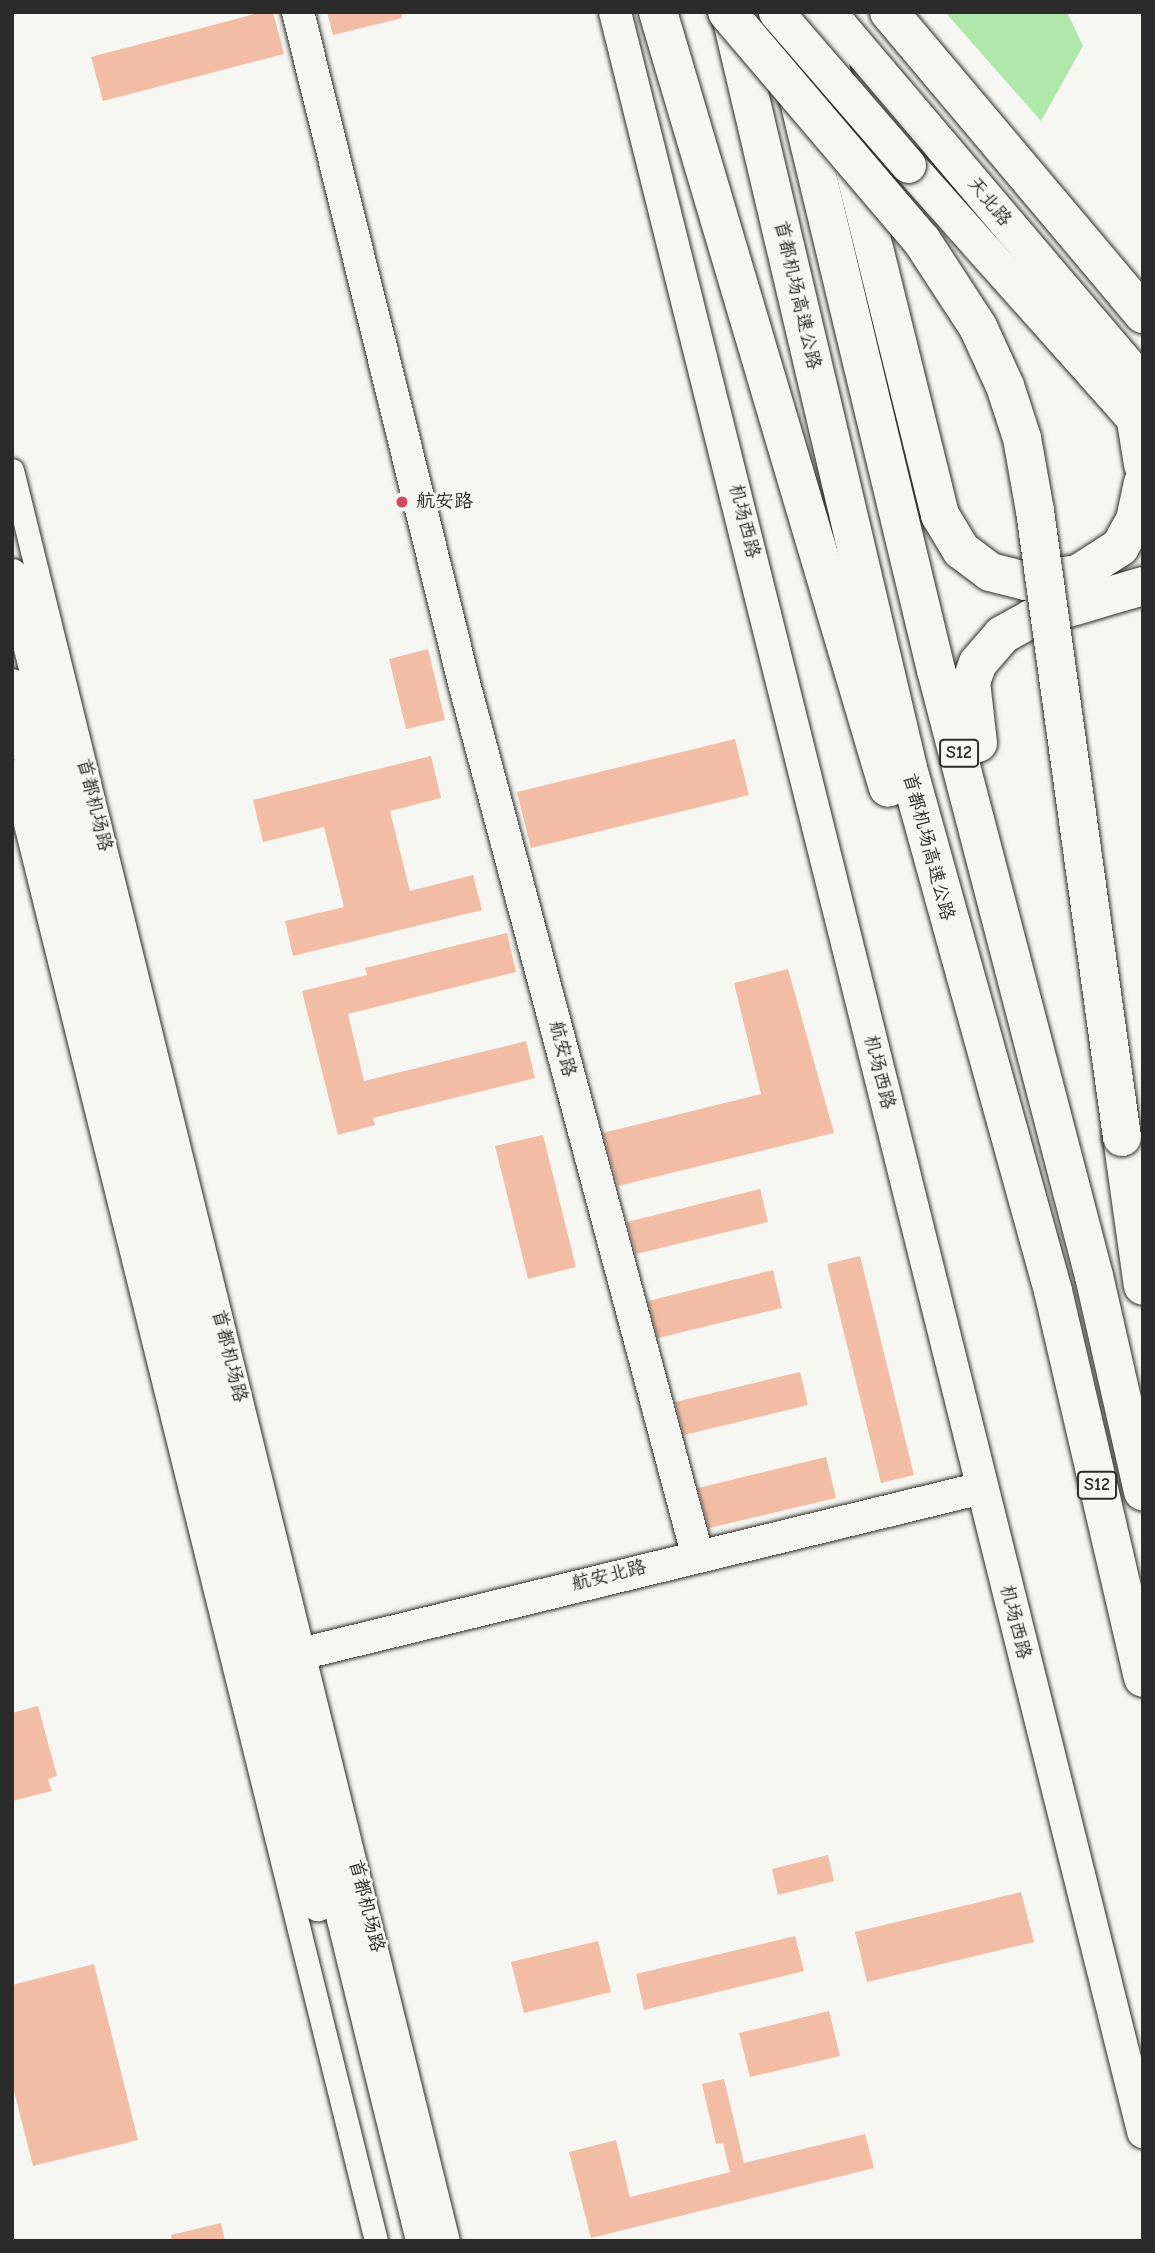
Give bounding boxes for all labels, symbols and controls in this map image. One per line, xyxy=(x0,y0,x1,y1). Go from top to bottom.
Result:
street label: 天北路 xyxy=(962,173,1016,231)
street label: 首都机场高速公路 xyxy=(769,218,825,372)
street label: 机场西路 xyxy=(724,481,764,561)
place label: 航安路 xyxy=(416,491,473,513)
marker: 航安路 xyxy=(394,494,410,510)
road number: S12 xyxy=(938,738,980,768)
street label: 首都机场路 xyxy=(71,756,117,854)
street label: 首都机场高速公路 xyxy=(897,771,959,923)
street label: 航安路 xyxy=(544,1019,580,1079)
street label: 机场西路 xyxy=(859,1032,899,1112)
street label: 首都机场路 xyxy=(206,1307,252,1405)
road number: S12 xyxy=(1076,1470,1118,1500)
street label: 航安北路 xyxy=(569,1556,649,1596)
street label: 机场西路 xyxy=(995,1582,1035,1662)
street label: 首都机场路 xyxy=(343,1857,389,1955)

